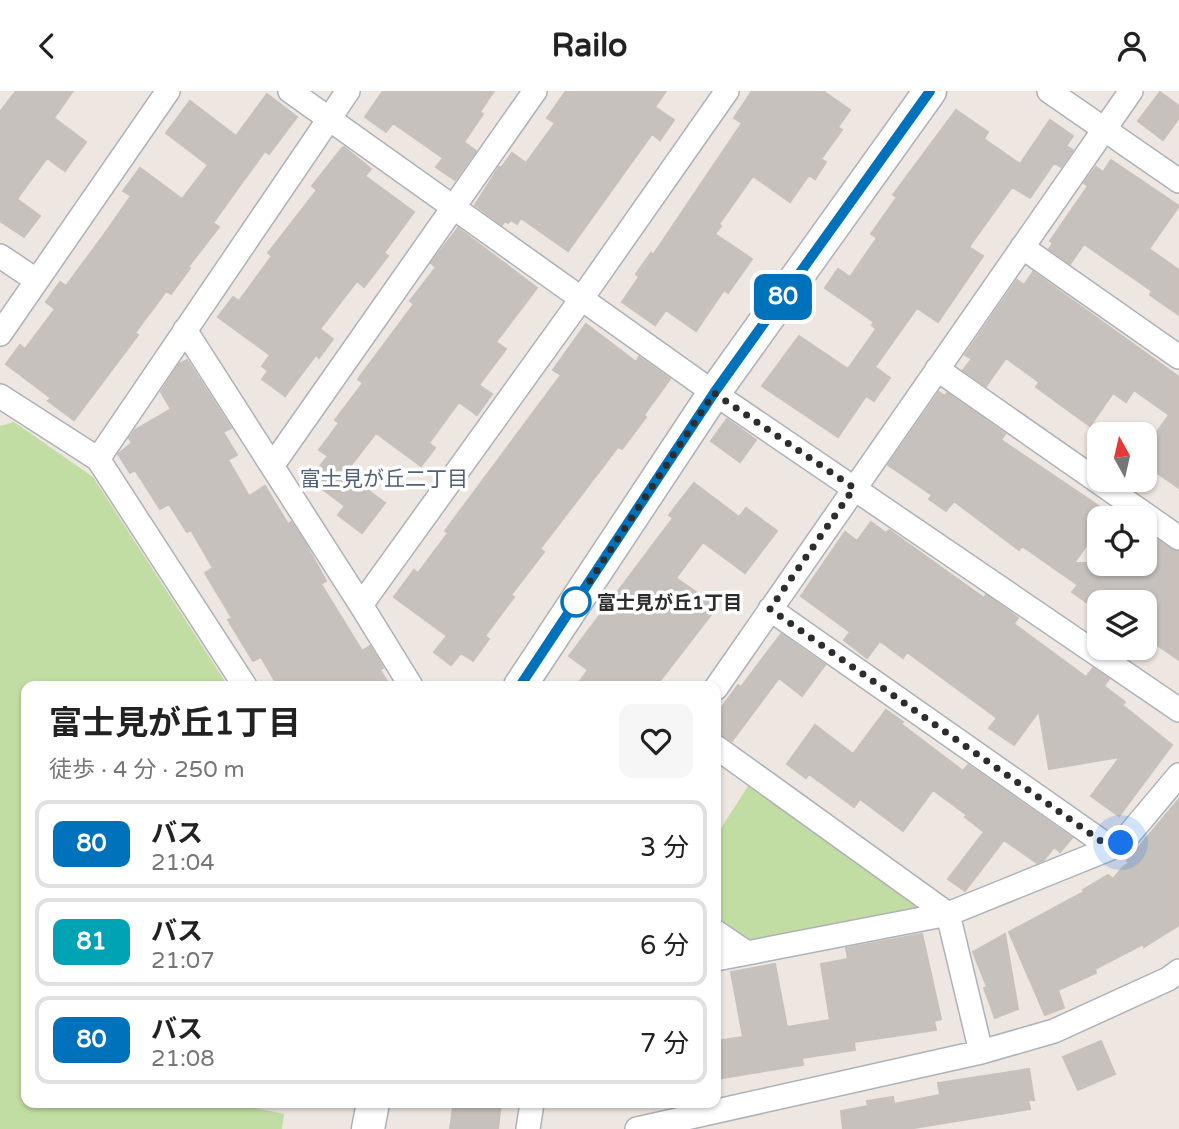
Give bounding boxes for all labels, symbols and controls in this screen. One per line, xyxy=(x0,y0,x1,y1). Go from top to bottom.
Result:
icon: back xyxy=(28,27,66,65)
text: Railo xyxy=(551,27,628,65)
icon: person xyxy=(1113,27,1151,65)
line badge: 80 xyxy=(752,274,814,320)
text: 80 xyxy=(768,282,798,311)
north arrow xyxy=(1087,422,1157,492)
map controls xyxy=(1087,422,1157,660)
district label: 富士見が丘二丁目 xyxy=(300,467,468,492)
button: locate xyxy=(1087,506,1157,576)
marker: 富士見が丘1丁目 xyxy=(561,587,591,617)
button: layers xyxy=(1087,590,1157,660)
place label: 富士見が丘1丁目 xyxy=(597,592,742,614)
text: 富士見が丘1丁目 xyxy=(49,704,301,743)
button: heart xyxy=(619,704,693,778)
text: 徒歩 · 4 分 · 250 m xyxy=(49,756,245,784)
text: バス xyxy=(151,818,203,849)
your location xyxy=(1103,825,1138,860)
text: 80 xyxy=(76,829,107,858)
text: 3 分 xyxy=(640,832,689,863)
text: 21:04 xyxy=(151,849,215,877)
text: バス xyxy=(151,916,203,947)
text: 81 xyxy=(76,927,107,956)
text: 6 分 xyxy=(640,930,689,961)
text: 21:07 xyxy=(151,947,215,975)
text: バス xyxy=(151,1014,203,1045)
text: 80 xyxy=(76,1025,107,1054)
text: 7 分 xyxy=(640,1028,689,1059)
text: 21:08 xyxy=(151,1045,215,1073)

